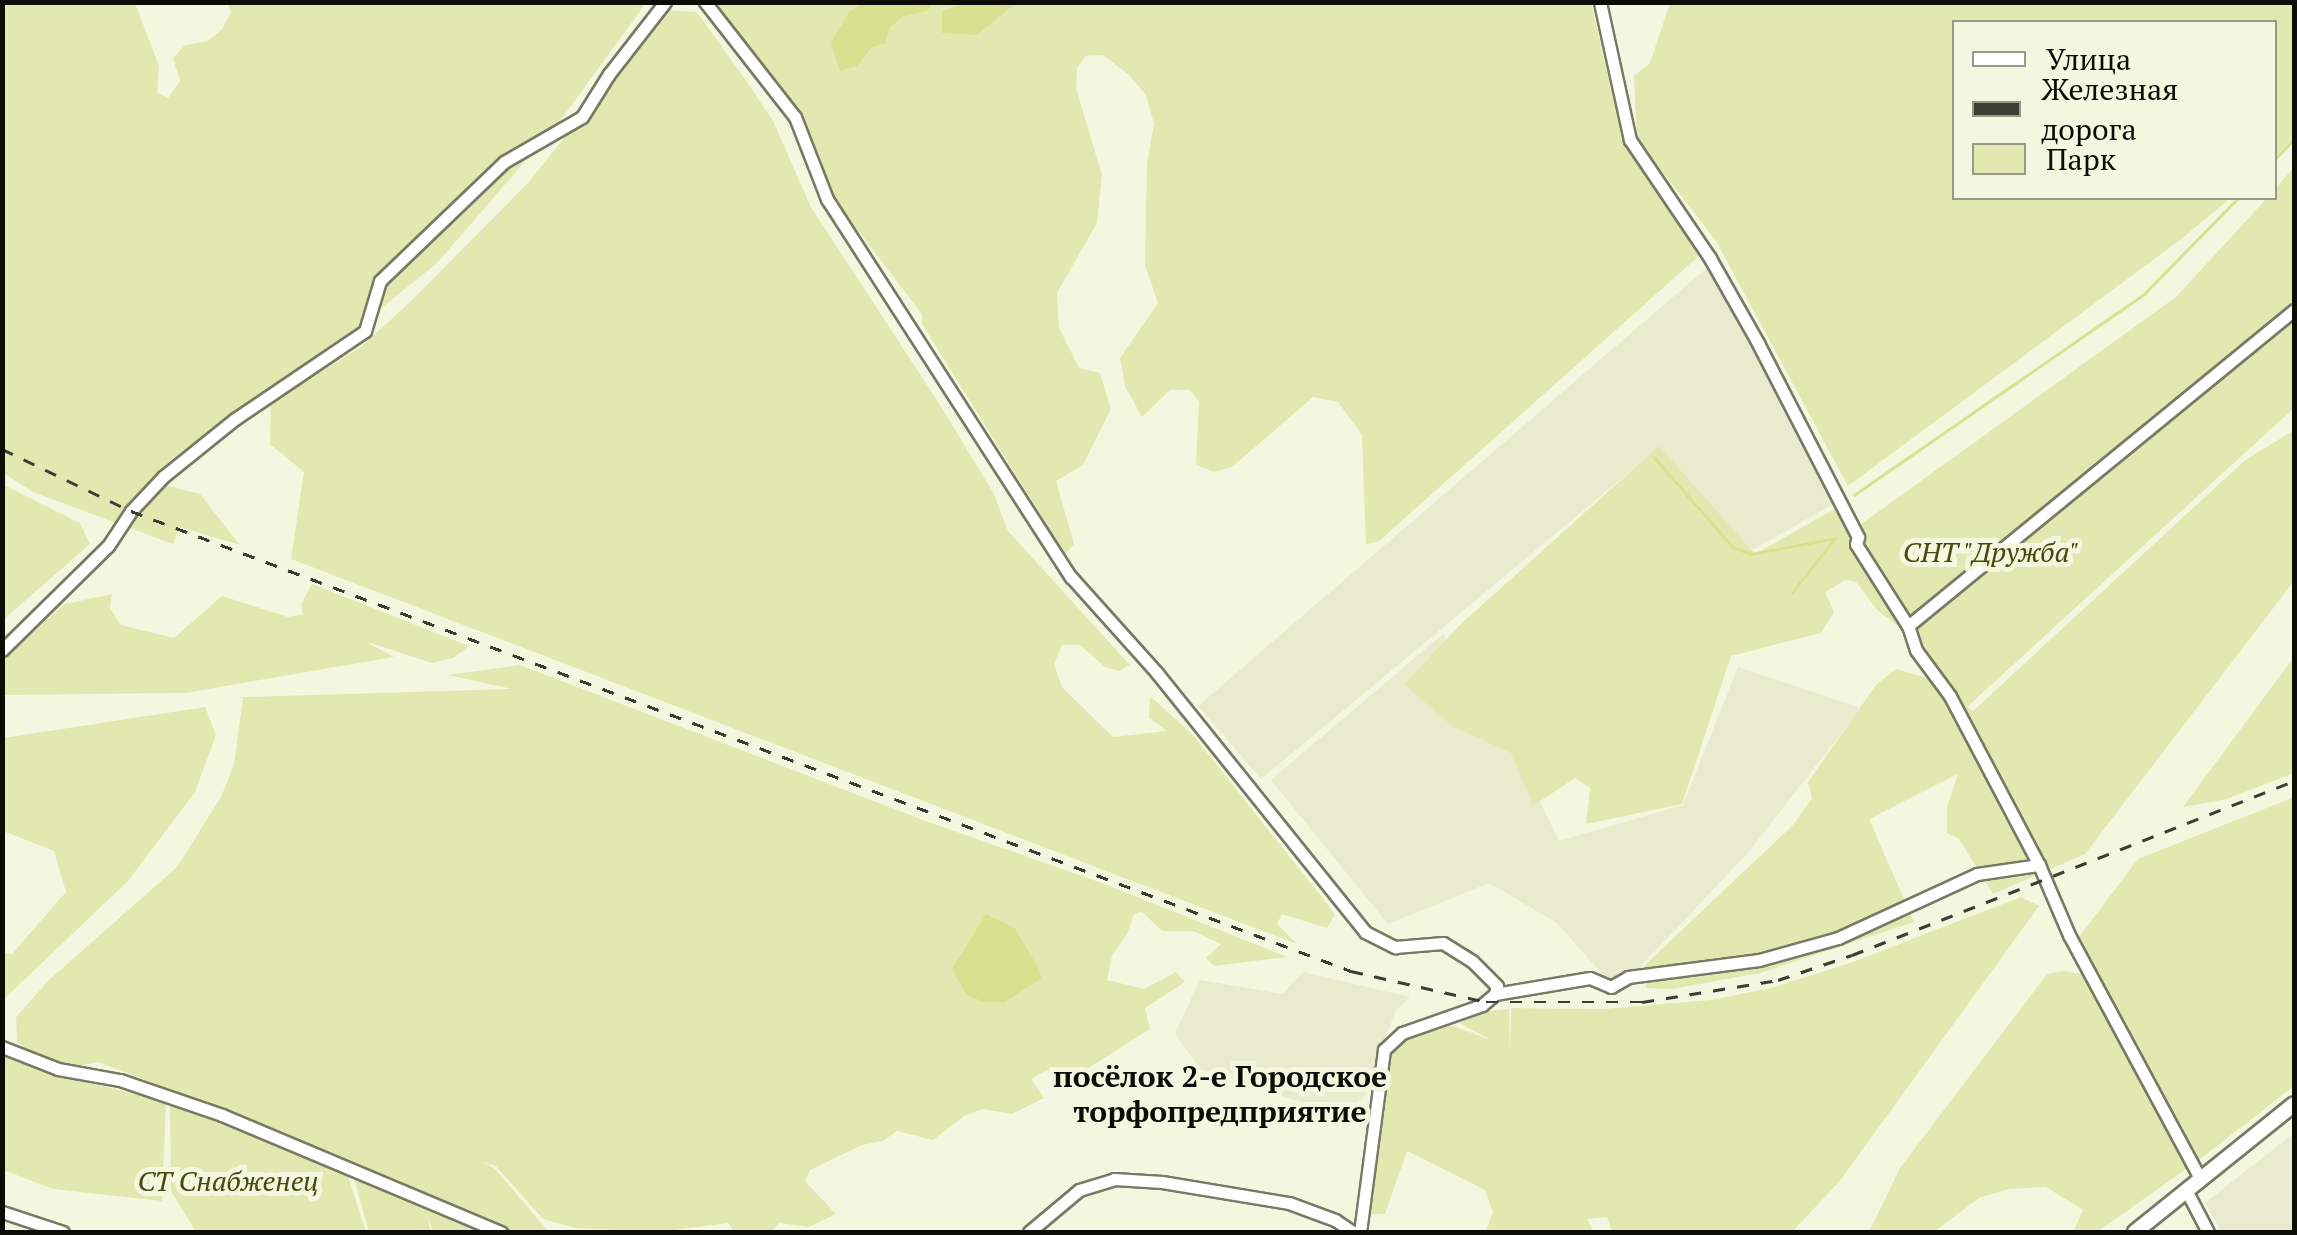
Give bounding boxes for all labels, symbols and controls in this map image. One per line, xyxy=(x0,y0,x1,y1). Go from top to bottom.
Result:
legend xyxy=(1952,20,2277,200)
text: Улица xyxy=(2046,39,2131,79)
text: Железная дорога xyxy=(2041,69,2178,149)
text: Парк xyxy=(2046,139,2116,179)
park label: СНТ "Дружба" xyxy=(1902,535,2080,569)
district label: посёлок 2-е Городское торфопредприятие xyxy=(1053,1058,1387,1128)
park label: СТ Снабженец xyxy=(137,1164,319,1198)

